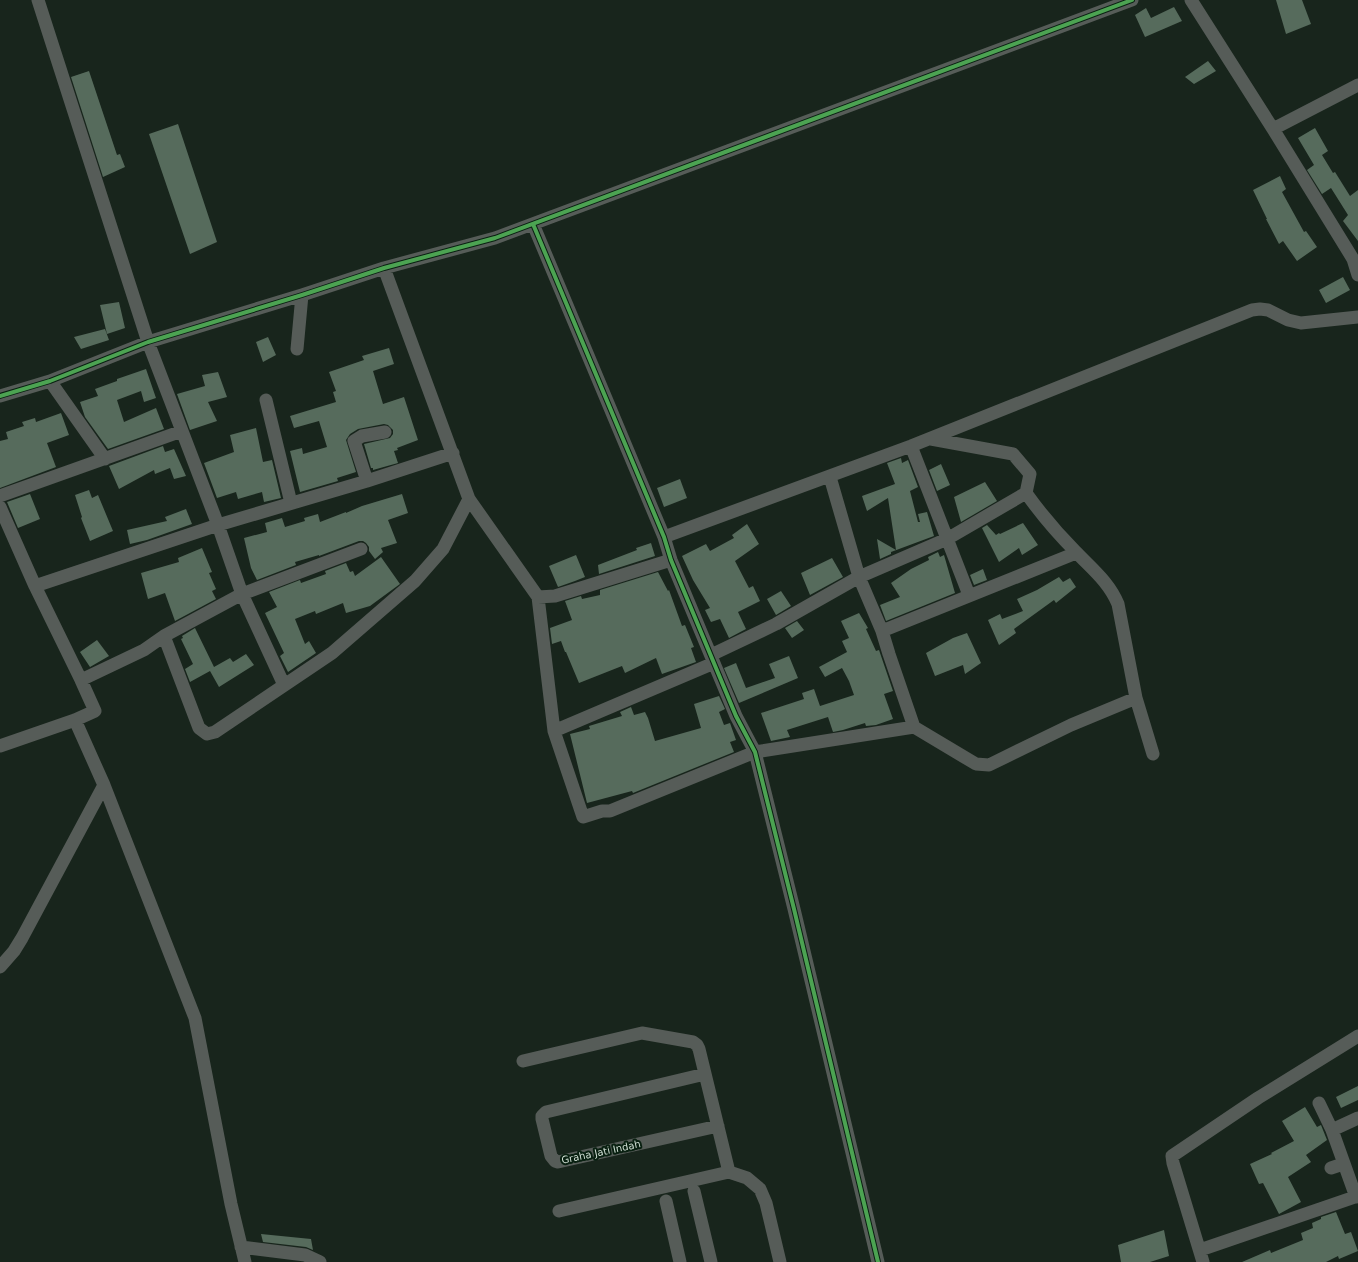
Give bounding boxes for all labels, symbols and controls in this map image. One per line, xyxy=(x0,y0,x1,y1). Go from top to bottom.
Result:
street label: Graha Jati Indah xyxy=(560,1138,642,1166)

